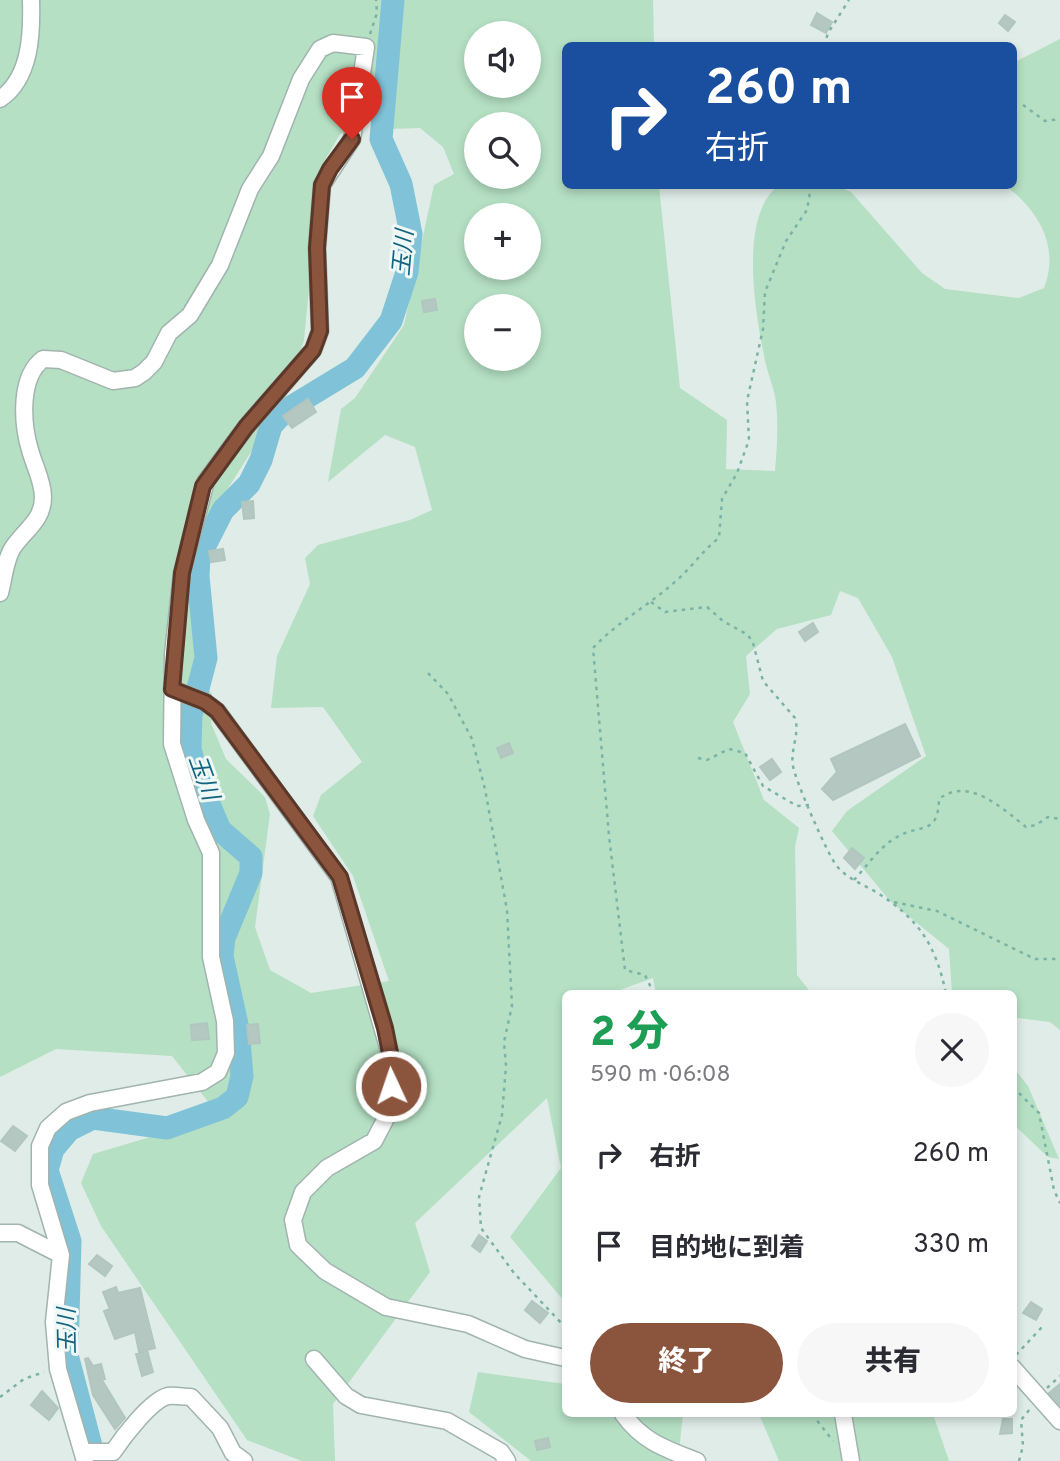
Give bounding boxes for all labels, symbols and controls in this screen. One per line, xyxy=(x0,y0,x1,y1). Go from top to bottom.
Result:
map controls xyxy=(464,21,541,371)
button: sound xyxy=(464,21,541,98)
text: 260 m xyxy=(705,60,852,122)
pin xyxy=(322,67,382,139)
icon: right xyxy=(590,70,681,161)
icon: arrive xyxy=(333,78,371,116)
button: search xyxy=(464,112,541,189)
text: 右折 xyxy=(705,130,769,170)
button: + xyxy=(464,203,541,280)
water label: 玉川 xyxy=(389,226,422,277)
button: − xyxy=(464,294,541,371)
water label: 玉川 xyxy=(181,751,225,807)
text: 2 分 xyxy=(590,1008,668,1061)
button: close xyxy=(915,1013,989,1087)
position arrow xyxy=(354,1049,428,1123)
text: 590 m · 06:08 xyxy=(590,1061,731,1090)
icon: right xyxy=(590,1136,628,1174)
text: 260 m xyxy=(913,1138,989,1171)
text: 右折 xyxy=(649,1142,701,1175)
icon: arrive xyxy=(590,1227,628,1265)
text: 330 m xyxy=(913,1229,989,1262)
text: 目的地に到着 xyxy=(649,1233,805,1266)
water label: 玉川 xyxy=(54,1305,84,1354)
button: 終了 xyxy=(590,1323,783,1403)
button: 共有 xyxy=(797,1323,989,1403)

